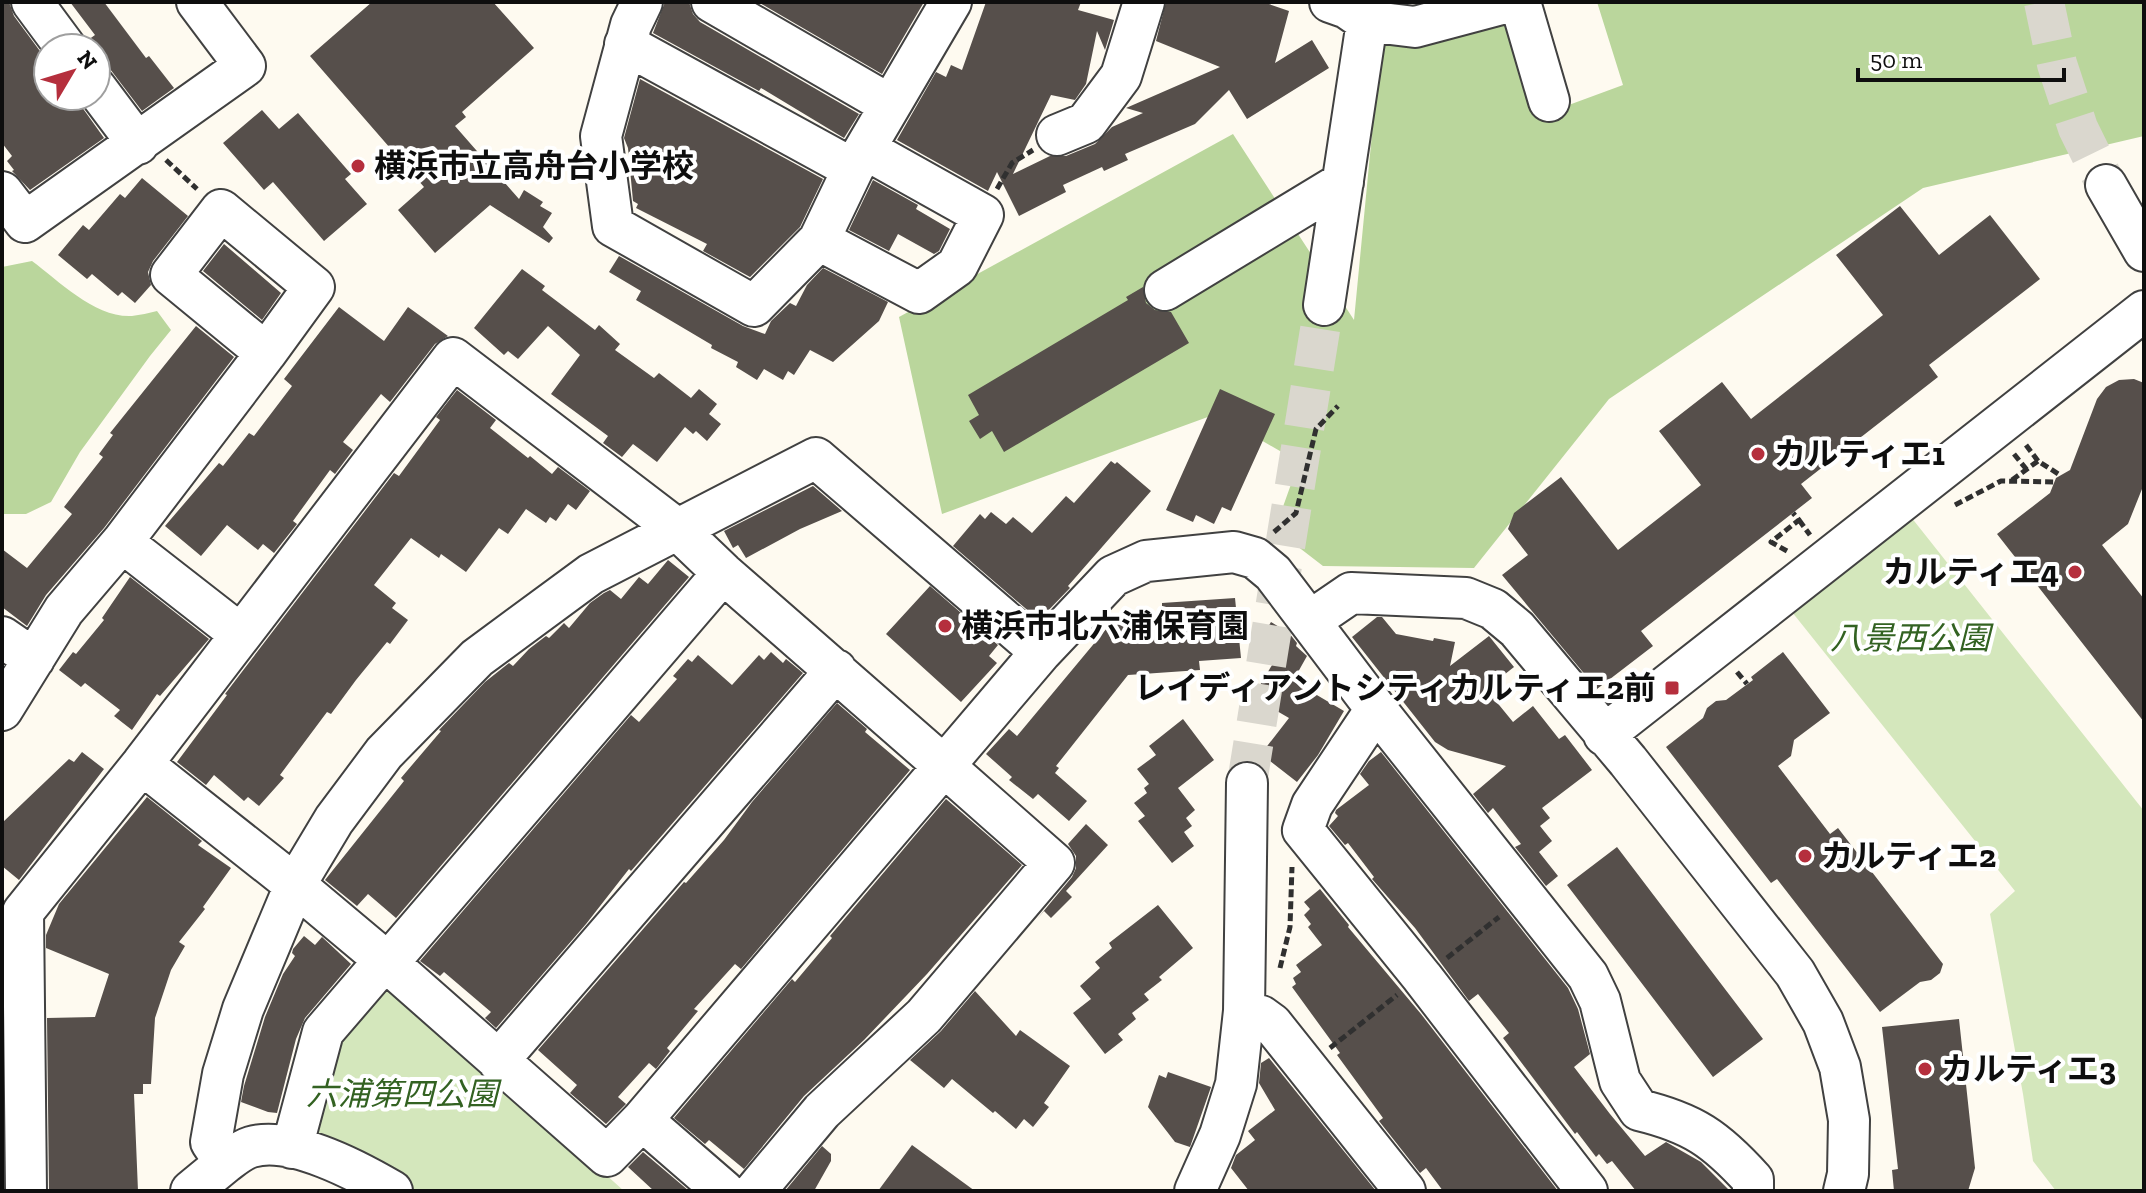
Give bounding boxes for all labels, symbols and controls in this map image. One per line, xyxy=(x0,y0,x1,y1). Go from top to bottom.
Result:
north arrow xyxy=(32,32,112,112)
scale bar xyxy=(1858,32,2064,82)
text: N xyxy=(72,45,103,75)
text: 50 m xyxy=(1870,45,1923,74)
place label: 横浜市立高舟台小学校 xyxy=(374,147,694,185)
marker: 横浜市立高舟台小学校 xyxy=(349,157,367,175)
place label: カルティエ1 xyxy=(1774,435,1945,473)
marker: カルティエ1 xyxy=(1749,445,1767,463)
place label: カルティエ4 xyxy=(1883,553,2059,591)
marker: カルティエ4 xyxy=(2066,563,2084,581)
place label: 横浜市北六浦保育園 xyxy=(961,607,1249,645)
marker: 横浜市北六浦保育園 xyxy=(936,617,954,635)
park label: 八景西公園 xyxy=(1830,619,1994,657)
place label: レイディアントシティカルティエ2前 xyxy=(1134,669,1656,707)
marker: レイディアントシティカルティエ2前 xyxy=(1663,679,1681,697)
place label: カルティエ2 xyxy=(1821,837,1996,875)
marker: カルティエ2 xyxy=(1796,847,1814,865)
place label: カルティエ3 xyxy=(1941,1050,2116,1088)
marker: カルティエ3 xyxy=(1916,1060,1934,1078)
park label: 六浦第四公園 xyxy=(306,1075,502,1113)

